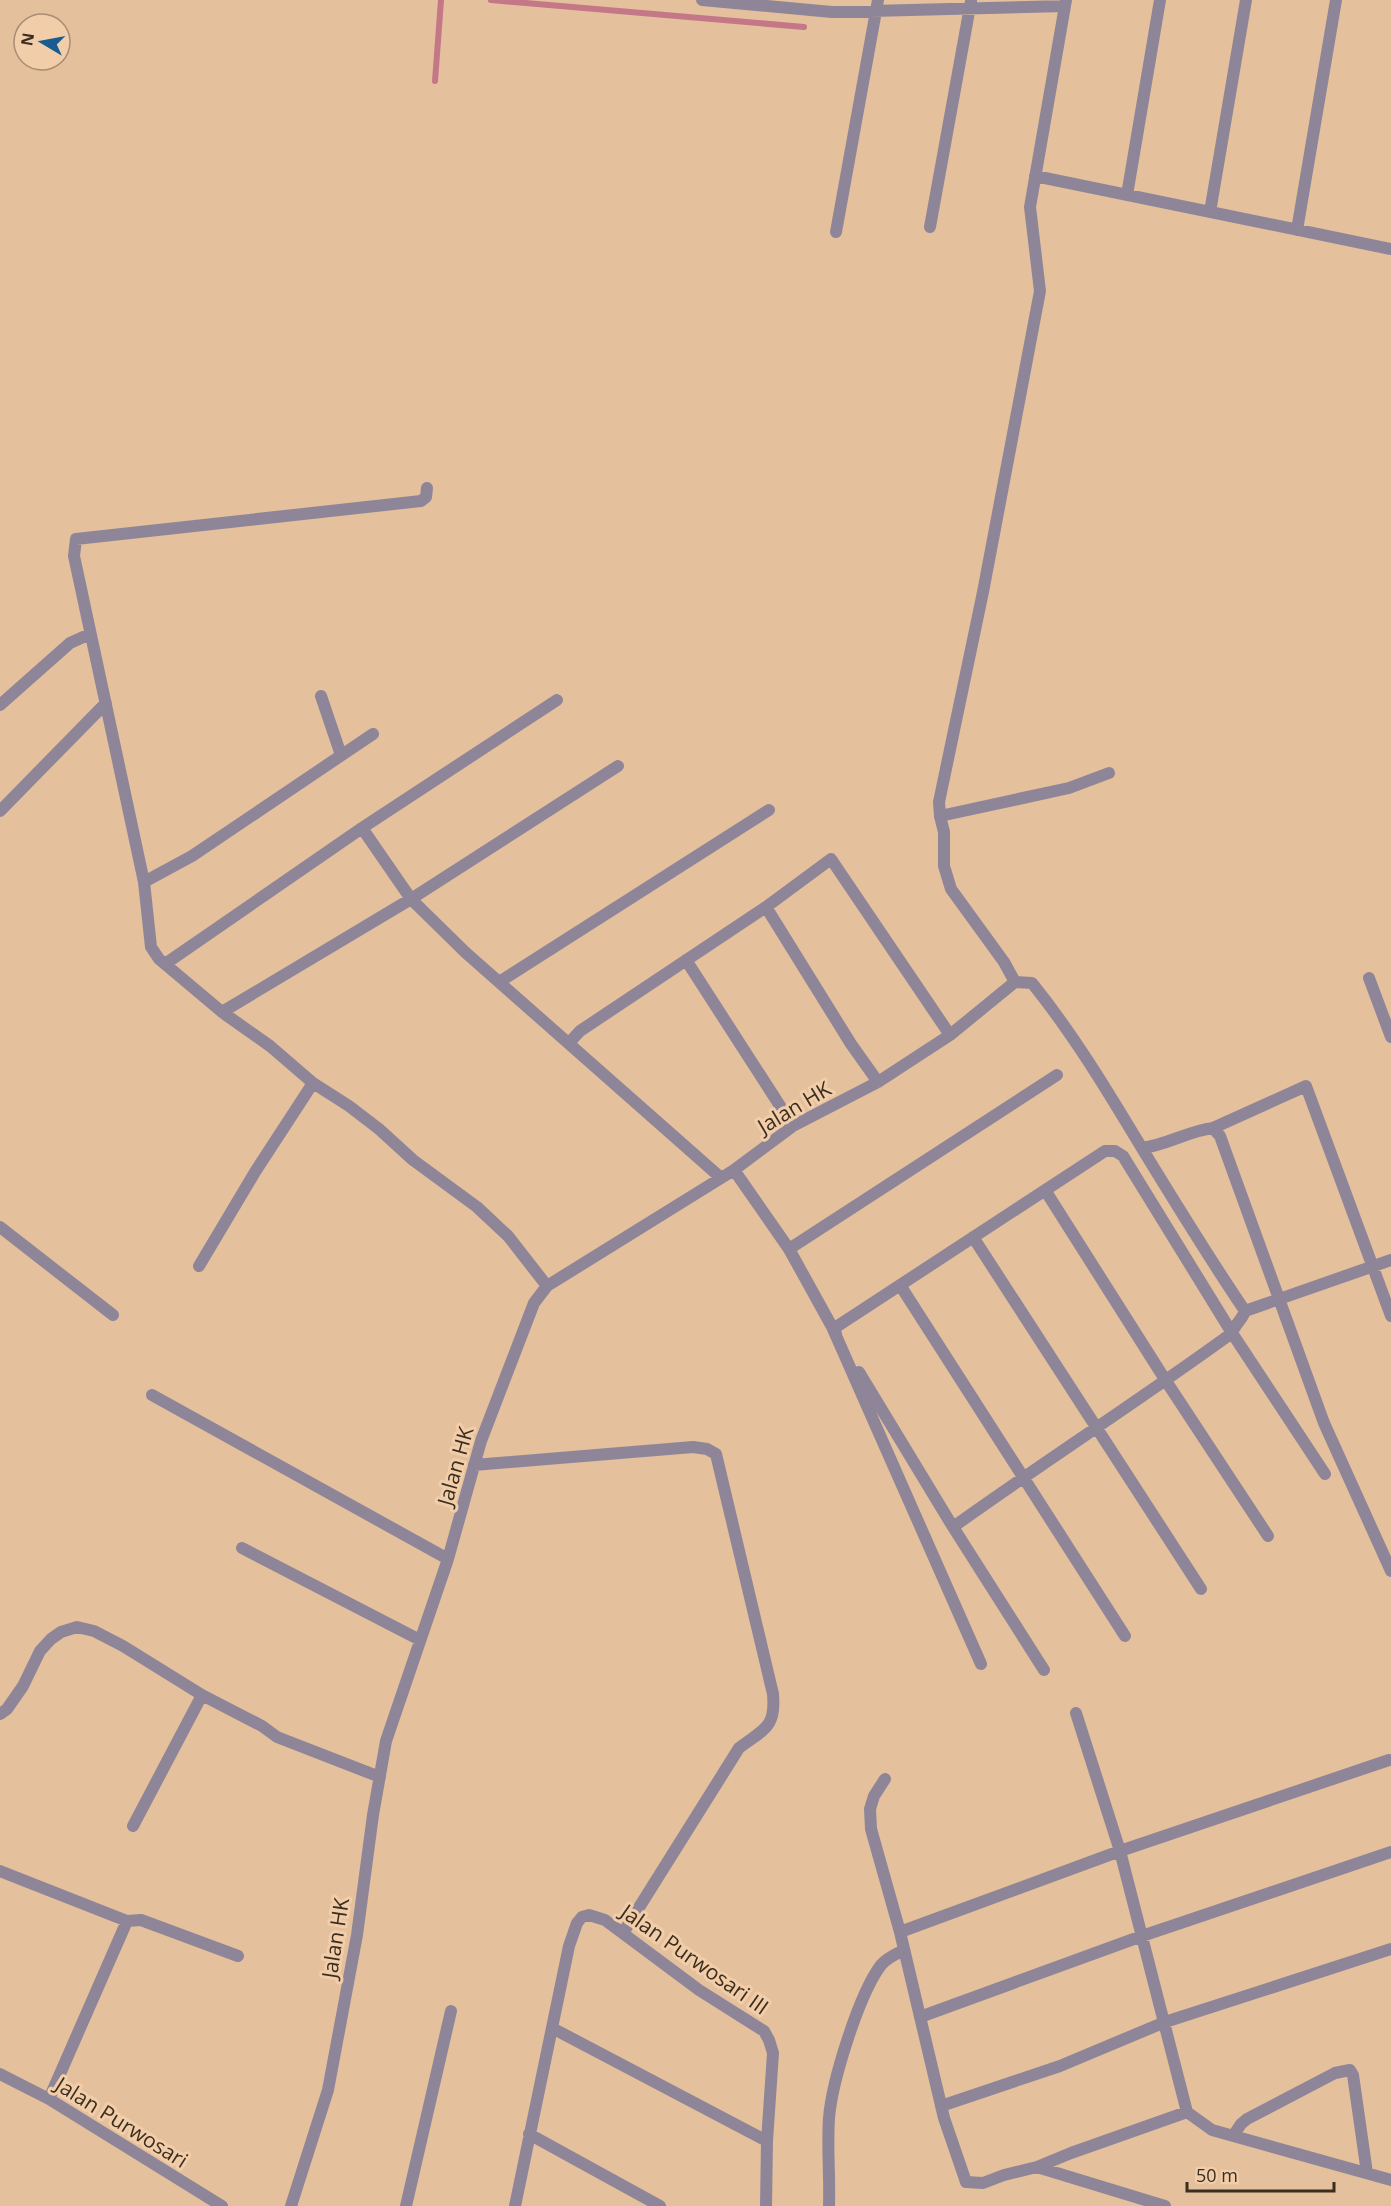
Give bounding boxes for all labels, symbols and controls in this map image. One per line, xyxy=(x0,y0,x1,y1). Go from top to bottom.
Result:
north arrow xyxy=(12,12,72,72)
text: N xyxy=(15,31,39,48)
street label: Jalan HK xyxy=(750,1074,836,1141)
street label: Jalan HK xyxy=(430,1423,480,1511)
street label: Jalan HK xyxy=(315,1896,355,1982)
street label: Jalan Purwosari III xyxy=(614,1896,774,2020)
street label: Jalan Purwosari xyxy=(49,2069,194,2174)
scale bar xyxy=(1187,2155,1334,2193)
text: 50 m xyxy=(1196,2163,1238,2187)

